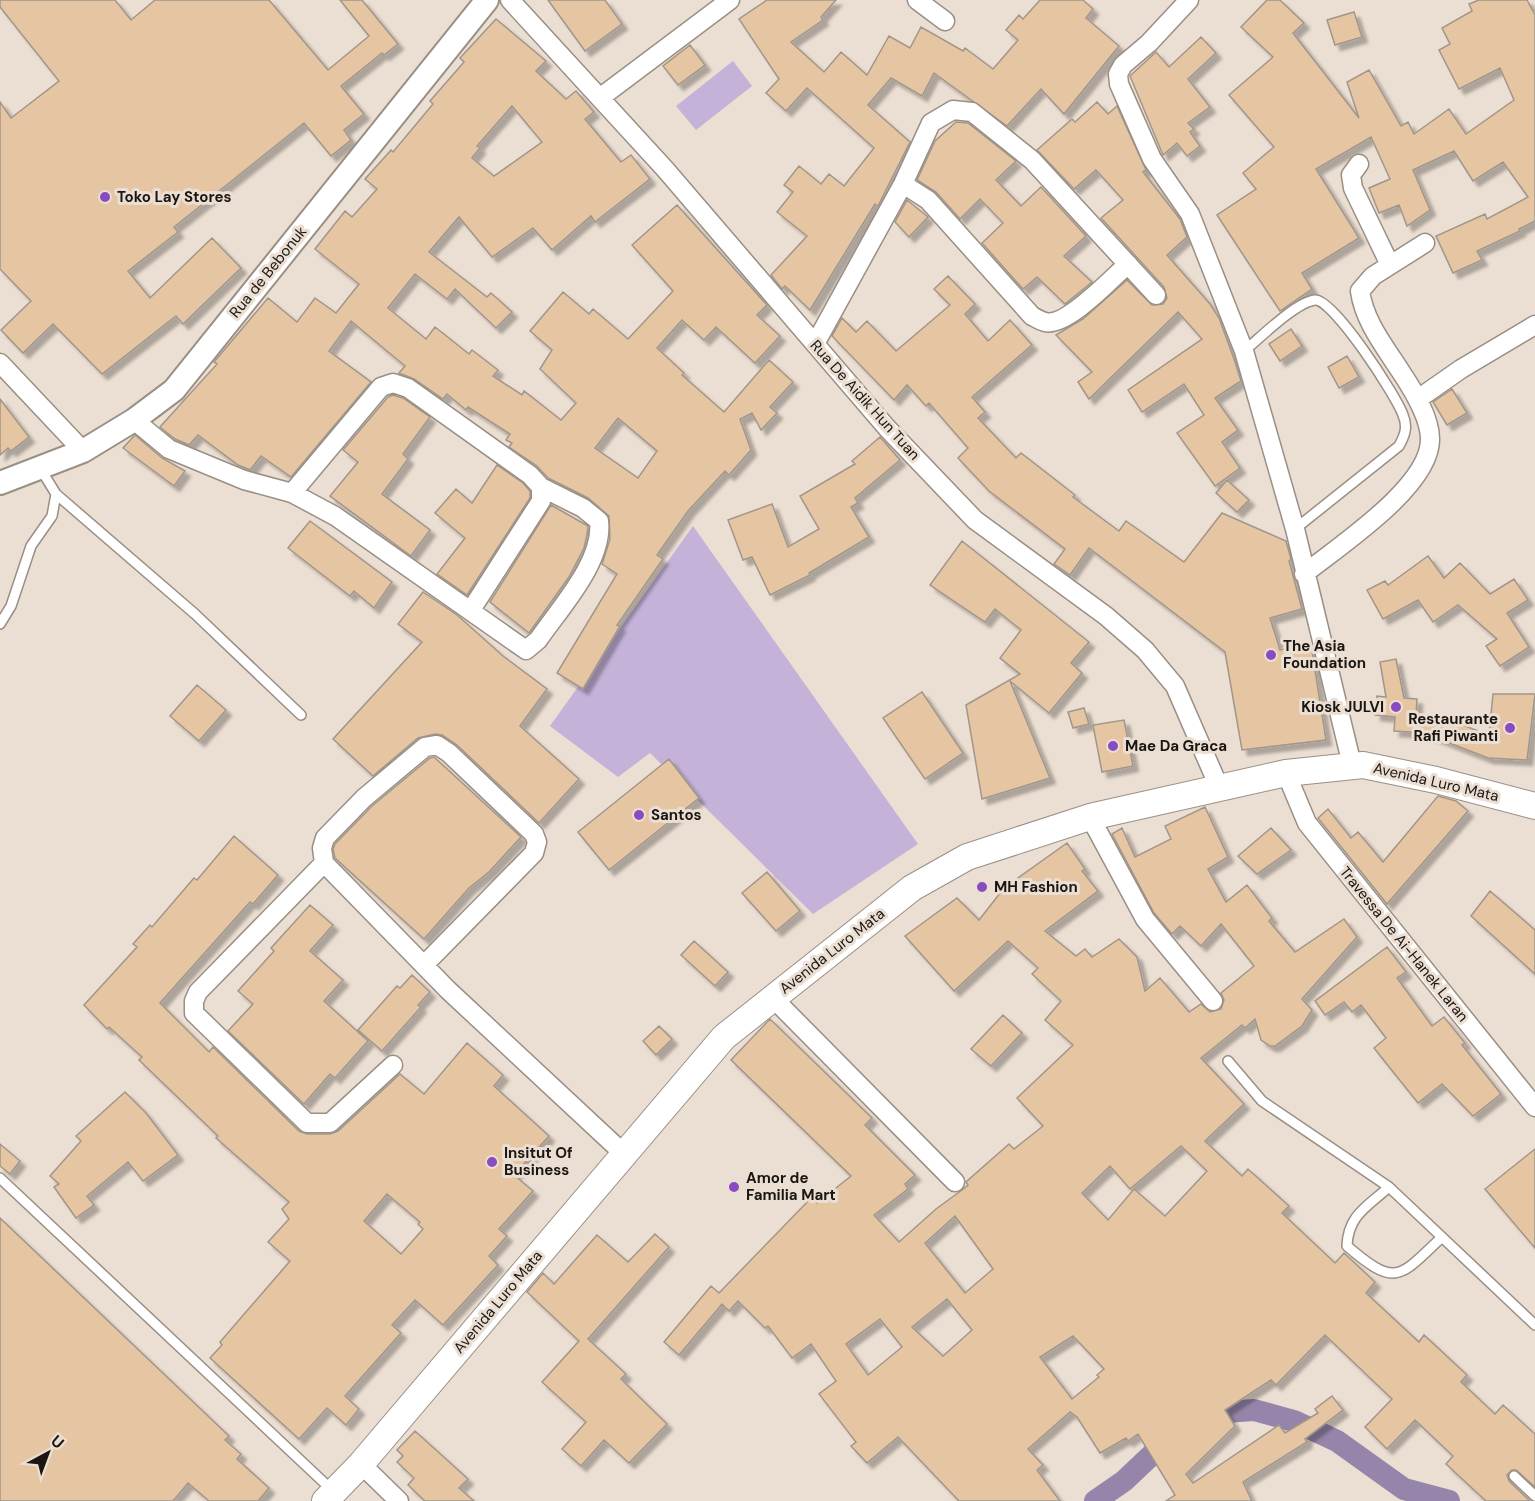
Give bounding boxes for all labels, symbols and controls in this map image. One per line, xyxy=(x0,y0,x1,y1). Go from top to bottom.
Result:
place label: Toko Lay Stores xyxy=(117,187,232,207)
marker: Toko Lay Stores xyxy=(98,190,112,204)
street label: Rua de Bebonuk xyxy=(225,222,311,322)
street label: Rua De Aidik Hun Tuan xyxy=(806,336,924,464)
place label: The Asia Foundation xyxy=(1283,636,1366,673)
marker: The Asia Foundation xyxy=(1264,648,1278,662)
place label: Kiosk JULVI xyxy=(1301,697,1384,717)
marker: Kiosk JULVI xyxy=(1389,700,1403,714)
place label: Restaurante Rafi Piwanti xyxy=(1408,709,1498,746)
marker: Restaurante Rafi Piwanti xyxy=(1503,721,1517,735)
place label: Mae Da Graca xyxy=(1125,736,1227,756)
marker: Mae Da Graca xyxy=(1106,739,1120,753)
street label: Avenida Luro Mata xyxy=(1371,758,1501,806)
place label: Santos xyxy=(651,805,702,825)
marker: Santos xyxy=(632,808,646,822)
street label: Travessa De Ai-Hanek Laran xyxy=(1335,862,1473,1026)
place label: MH Fashion xyxy=(994,877,1078,897)
marker: MH Fashion xyxy=(975,880,989,894)
street label: Avenida Luro Mata xyxy=(775,904,889,998)
place label: Insitut Of Business xyxy=(504,1143,573,1180)
marker: Insitut Of Business xyxy=(485,1155,499,1169)
place label: Amor de Familia Mart xyxy=(746,1168,836,1205)
marker: Amor de Familia Mart xyxy=(727,1180,741,1194)
street label: Avenida Luro Mata xyxy=(449,1246,547,1358)
north arrow xyxy=(18,1423,78,1483)
text: U xyxy=(46,1431,69,1454)

